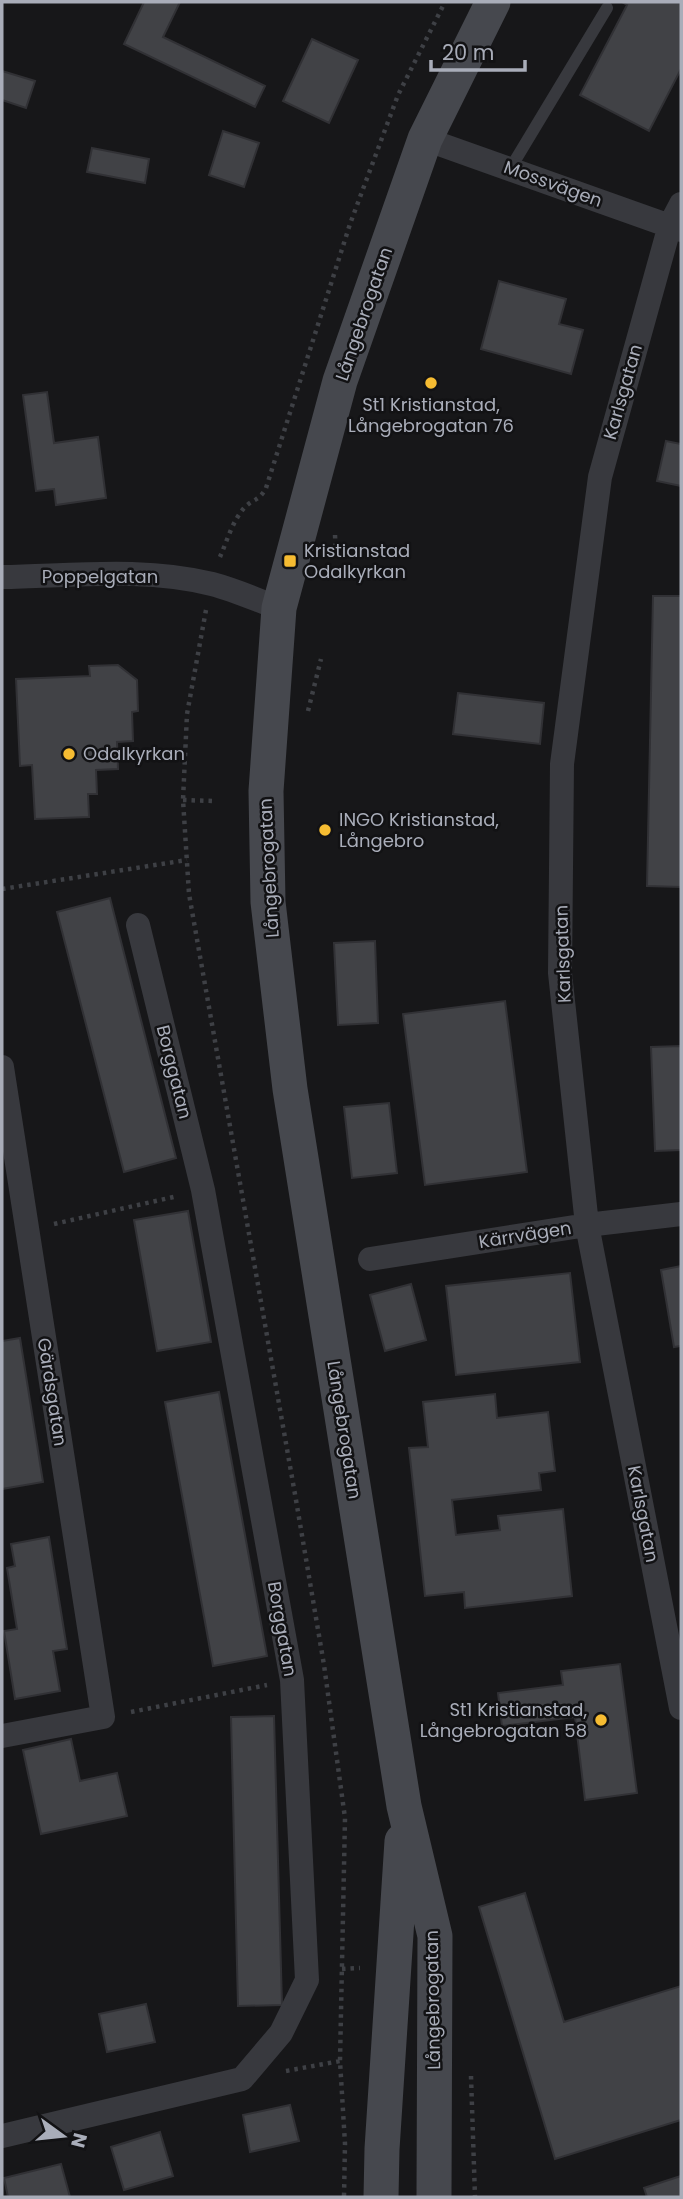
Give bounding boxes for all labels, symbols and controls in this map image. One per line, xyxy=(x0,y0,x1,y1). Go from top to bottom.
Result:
scale bar xyxy=(431,28,526,72)
text: 20 m xyxy=(442,38,495,67)
street label: Mossvägen xyxy=(501,154,606,213)
street label: Långebrogatan xyxy=(329,244,398,384)
street label: Karlsgatan xyxy=(597,341,648,442)
marker: St1 Kristianstad, Långebrogatan 76 xyxy=(423,375,439,391)
place label: St1 Kristianstad, Långebrogatan 76 xyxy=(348,392,514,438)
place label: Kristianstad Odalkyrkan xyxy=(304,538,410,584)
marker: Kristianstad Odalkyrkan xyxy=(282,553,298,569)
street label: Poppelgatan xyxy=(42,564,158,589)
place label: Odalkyrkan xyxy=(83,741,185,766)
marker: Odalkyrkan xyxy=(61,746,77,762)
street label: Långebrogatan xyxy=(252,798,285,938)
place label: INGO Kristianstad, Långebro xyxy=(339,807,499,853)
marker: INGO Kristianstad, Långebro xyxy=(317,822,333,838)
street label: Karlsgatan xyxy=(548,905,577,1003)
street label: Borggatan xyxy=(151,1022,198,1121)
street label: Kärrvägen xyxy=(477,1215,573,1254)
street label: Gärdsgatan xyxy=(32,1336,73,1448)
street label: Långebrogatan xyxy=(321,1359,368,1501)
street label: Karlsgatan xyxy=(622,1463,665,1564)
street label: Borggatan xyxy=(262,1579,303,1678)
place label: St1 Kristianstad, Långebrogatan 58 xyxy=(420,1697,587,1743)
marker: St1 Kristianstad, Långebrogatan 58 xyxy=(593,1712,609,1728)
street label: Långebrogatan xyxy=(419,1930,446,2070)
north arrow xyxy=(28,2101,98,2171)
text: N xyxy=(64,2130,94,2151)

